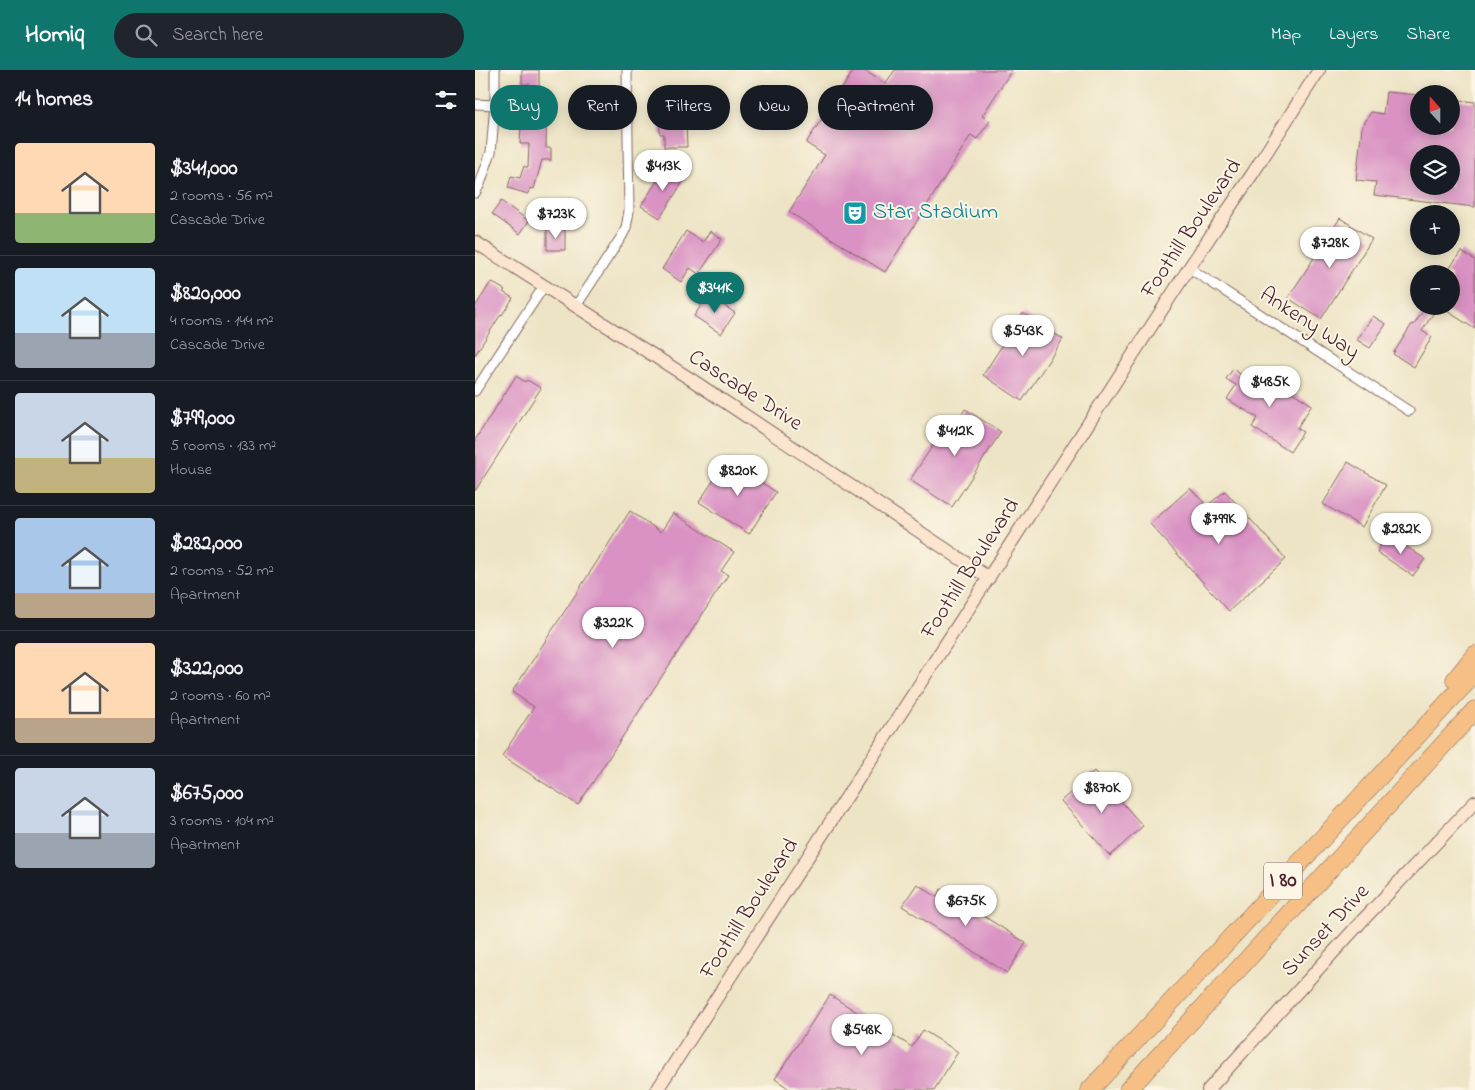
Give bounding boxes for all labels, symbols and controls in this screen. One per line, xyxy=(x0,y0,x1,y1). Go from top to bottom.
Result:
search box xyxy=(114,13,464,58)
text: Homiq xyxy=(25,18,84,53)
icon: search xyxy=(132,21,160,49)
text: Search here xyxy=(172,22,263,49)
text: Map xyxy=(1271,22,1301,48)
text: Layers xyxy=(1329,22,1379,48)
text: Share xyxy=(1407,22,1450,48)
text: 14 homes xyxy=(15,85,93,115)
chip: Buy xyxy=(490,85,558,130)
chip: Rent xyxy=(568,85,637,130)
chip: Filters xyxy=(647,85,730,130)
chip: New xyxy=(740,85,808,130)
chip: Apartment xyxy=(818,85,933,130)
north arrow xyxy=(1410,85,1460,135)
map controls xyxy=(1410,85,1460,315)
icon: filters xyxy=(432,86,460,114)
button: layers xyxy=(1410,145,1460,195)
pin: $413K xyxy=(628,150,698,192)
street label: Foothill Boulevard xyxy=(1133,153,1250,306)
text: $341,000 xyxy=(170,154,238,184)
text: $413K xyxy=(645,154,681,178)
icon: home xyxy=(55,163,115,223)
text: 2 rooms · 56 m² xyxy=(170,184,273,208)
place label: Star Stadium xyxy=(873,197,998,229)
pin: $723K xyxy=(521,198,591,240)
theatre icon: Star Stadium xyxy=(842,200,868,226)
text: $723K xyxy=(537,202,575,226)
button: + xyxy=(1410,205,1460,255)
text: Cascade Drive xyxy=(170,208,265,232)
pin: $728K xyxy=(1295,226,1365,269)
text: $728K xyxy=(1311,231,1349,255)
button: − xyxy=(1410,265,1460,315)
pin: $341K xyxy=(680,272,750,314)
text: $341K xyxy=(697,276,733,300)
text: $820,000 xyxy=(170,279,241,309)
street label: Ankeny Way xyxy=(1252,280,1365,369)
icon: home xyxy=(55,288,115,348)
text: 4 rooms · 144 m² xyxy=(170,309,274,333)
pin: $543K xyxy=(988,314,1058,357)
text: $543K xyxy=(1003,319,1043,343)
text: Cascade Drive xyxy=(170,333,265,357)
street label: Cascade Drive xyxy=(682,342,809,440)
pin: $485K xyxy=(1235,366,1305,408)
text: $485K xyxy=(1250,370,1290,394)
text: $799,000 xyxy=(170,404,235,434)
icon: home xyxy=(55,413,115,473)
pin: $412K xyxy=(920,414,990,457)
text: $412K xyxy=(936,419,974,443)
text: 5 rooms · 133 m² xyxy=(170,434,276,458)
pin: $820K xyxy=(703,454,773,497)
text: House xyxy=(170,458,212,482)
text: $820K xyxy=(719,459,757,483)
street label: Foothill Boulevard xyxy=(913,492,1028,646)
pin: $799K xyxy=(1184,502,1254,545)
text: $799K xyxy=(1202,507,1236,531)
pin: $282K xyxy=(1366,512,1436,555)
text: $282K xyxy=(1381,517,1421,541)
text: $282,000 xyxy=(170,529,242,559)
icon: home xyxy=(55,538,115,598)
text: 2 rooms · 52 m² xyxy=(170,559,274,583)
text: Apartment xyxy=(170,583,240,607)
pin: $322K xyxy=(578,606,648,649)
text: $322K xyxy=(593,611,633,635)
text: $322,000 xyxy=(170,654,243,684)
icon: home xyxy=(55,663,115,723)
text: 2 rooms · 60 m² xyxy=(170,684,271,708)
text: Apartment xyxy=(170,708,240,732)
pin: $870K xyxy=(1067,772,1137,814)
text: $870K xyxy=(1084,776,1120,800)
text: $675,000 xyxy=(170,779,243,809)
icon: home xyxy=(55,788,115,848)
text: 3 rooms · 104 m² xyxy=(170,809,274,833)
street label: Foothill Boulevard xyxy=(692,832,807,986)
text: Apartment xyxy=(170,833,240,857)
road number: I 80 xyxy=(1264,862,1302,899)
street label: Sunset Drive xyxy=(1274,877,1378,985)
pin: $675K xyxy=(931,884,1001,927)
text: $675K xyxy=(946,889,986,913)
pin: $548K xyxy=(827,1014,897,1056)
text: $548K xyxy=(842,1018,882,1042)

